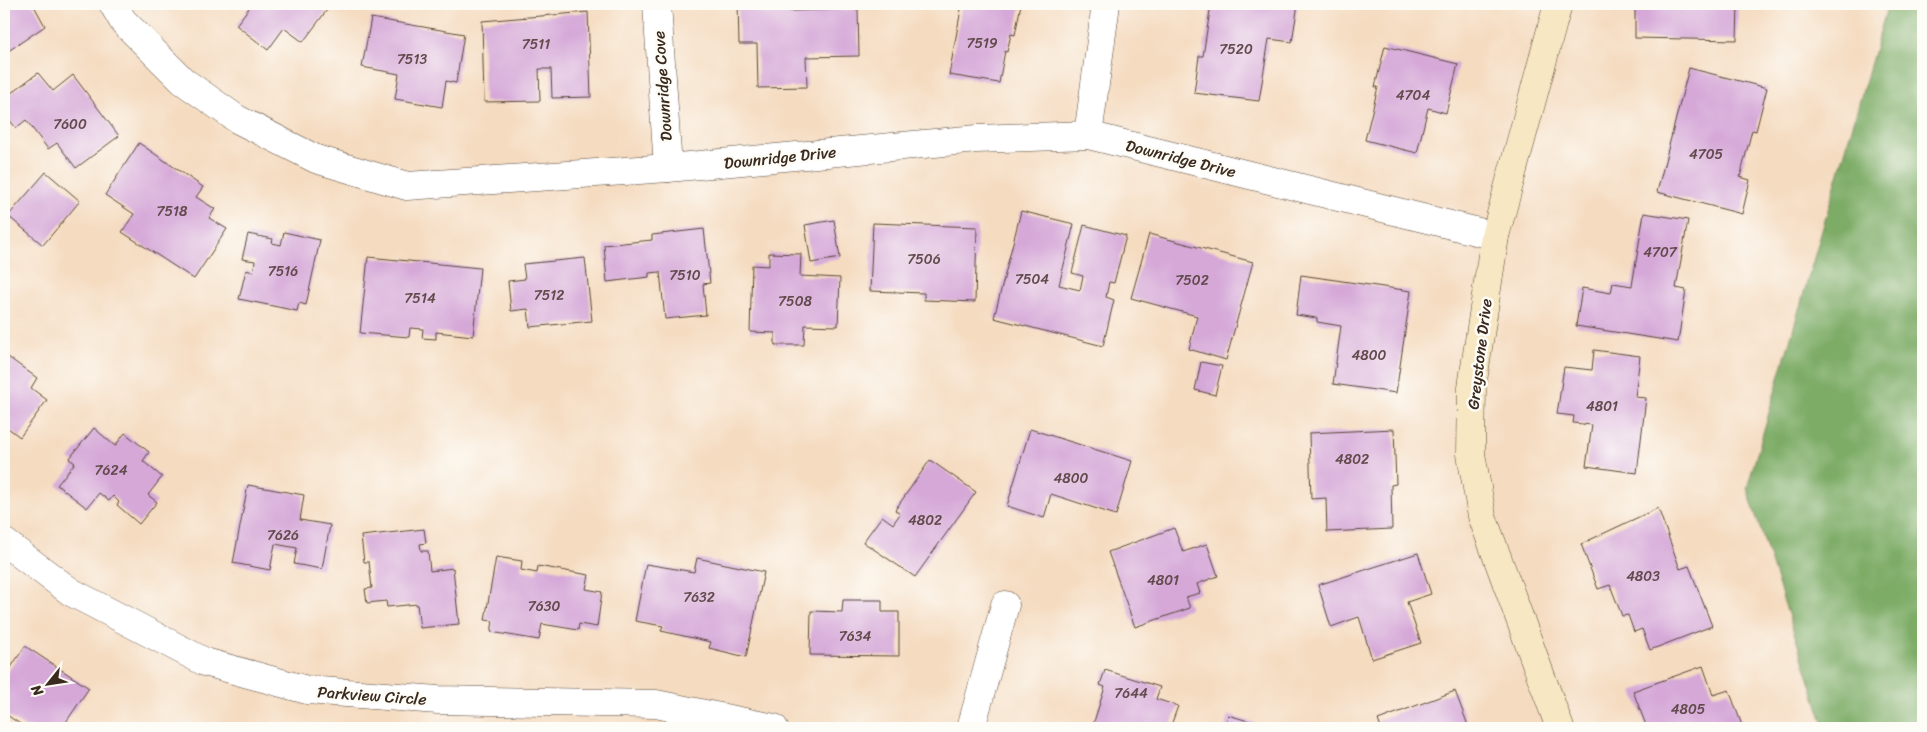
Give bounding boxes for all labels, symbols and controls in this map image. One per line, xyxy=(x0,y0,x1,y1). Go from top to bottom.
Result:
street label: Downridge Cove xyxy=(644,30,681,142)
house number: 7519 xyxy=(966,31,998,56)
house number: 7511 xyxy=(522,32,550,57)
house number: 7520 xyxy=(1219,37,1253,62)
house number: 7513 xyxy=(397,47,427,72)
house number: 4704 xyxy=(1396,83,1430,108)
house number: 7600 xyxy=(53,112,87,137)
street label: Downridge Drive xyxy=(1123,131,1239,186)
street label: Downridge Drive xyxy=(722,137,838,178)
house number: 4705 xyxy=(1689,142,1724,167)
house number: 7518 xyxy=(157,199,188,224)
house number: 4707 xyxy=(1643,240,1678,265)
house number: 7506 xyxy=(907,247,941,272)
house number: 7516 xyxy=(268,259,298,284)
house number: 7510 xyxy=(669,263,701,288)
house number: 7504 xyxy=(1015,267,1049,292)
house number: 7502 xyxy=(1175,268,1209,293)
house number: 7512 xyxy=(534,283,564,308)
house number: 7514 xyxy=(404,286,436,311)
house number: 7508 xyxy=(778,289,812,314)
street label: Greystone Drive xyxy=(1458,297,1501,411)
house number: 4800 xyxy=(1352,343,1387,368)
house number: 4801 xyxy=(1586,394,1618,419)
house number: 4802 xyxy=(1335,447,1369,472)
house number: 7624 xyxy=(95,458,128,483)
house number: 4800 xyxy=(1054,466,1089,491)
house number: 4802 xyxy=(908,508,942,533)
house number: 7626 xyxy=(267,523,299,548)
house number: 4803 xyxy=(1626,564,1660,589)
house number: 4801 xyxy=(1147,568,1179,593)
house number: 7632 xyxy=(683,585,715,610)
house number: 7630 xyxy=(528,594,560,619)
house number: 7634 xyxy=(839,624,871,649)
north arrow xyxy=(22,660,72,710)
street label: Parkview Circle xyxy=(316,677,427,714)
text: N xyxy=(24,680,51,702)
house number: 7644 xyxy=(1114,681,1148,706)
house number: 4805 xyxy=(1671,697,1706,722)

